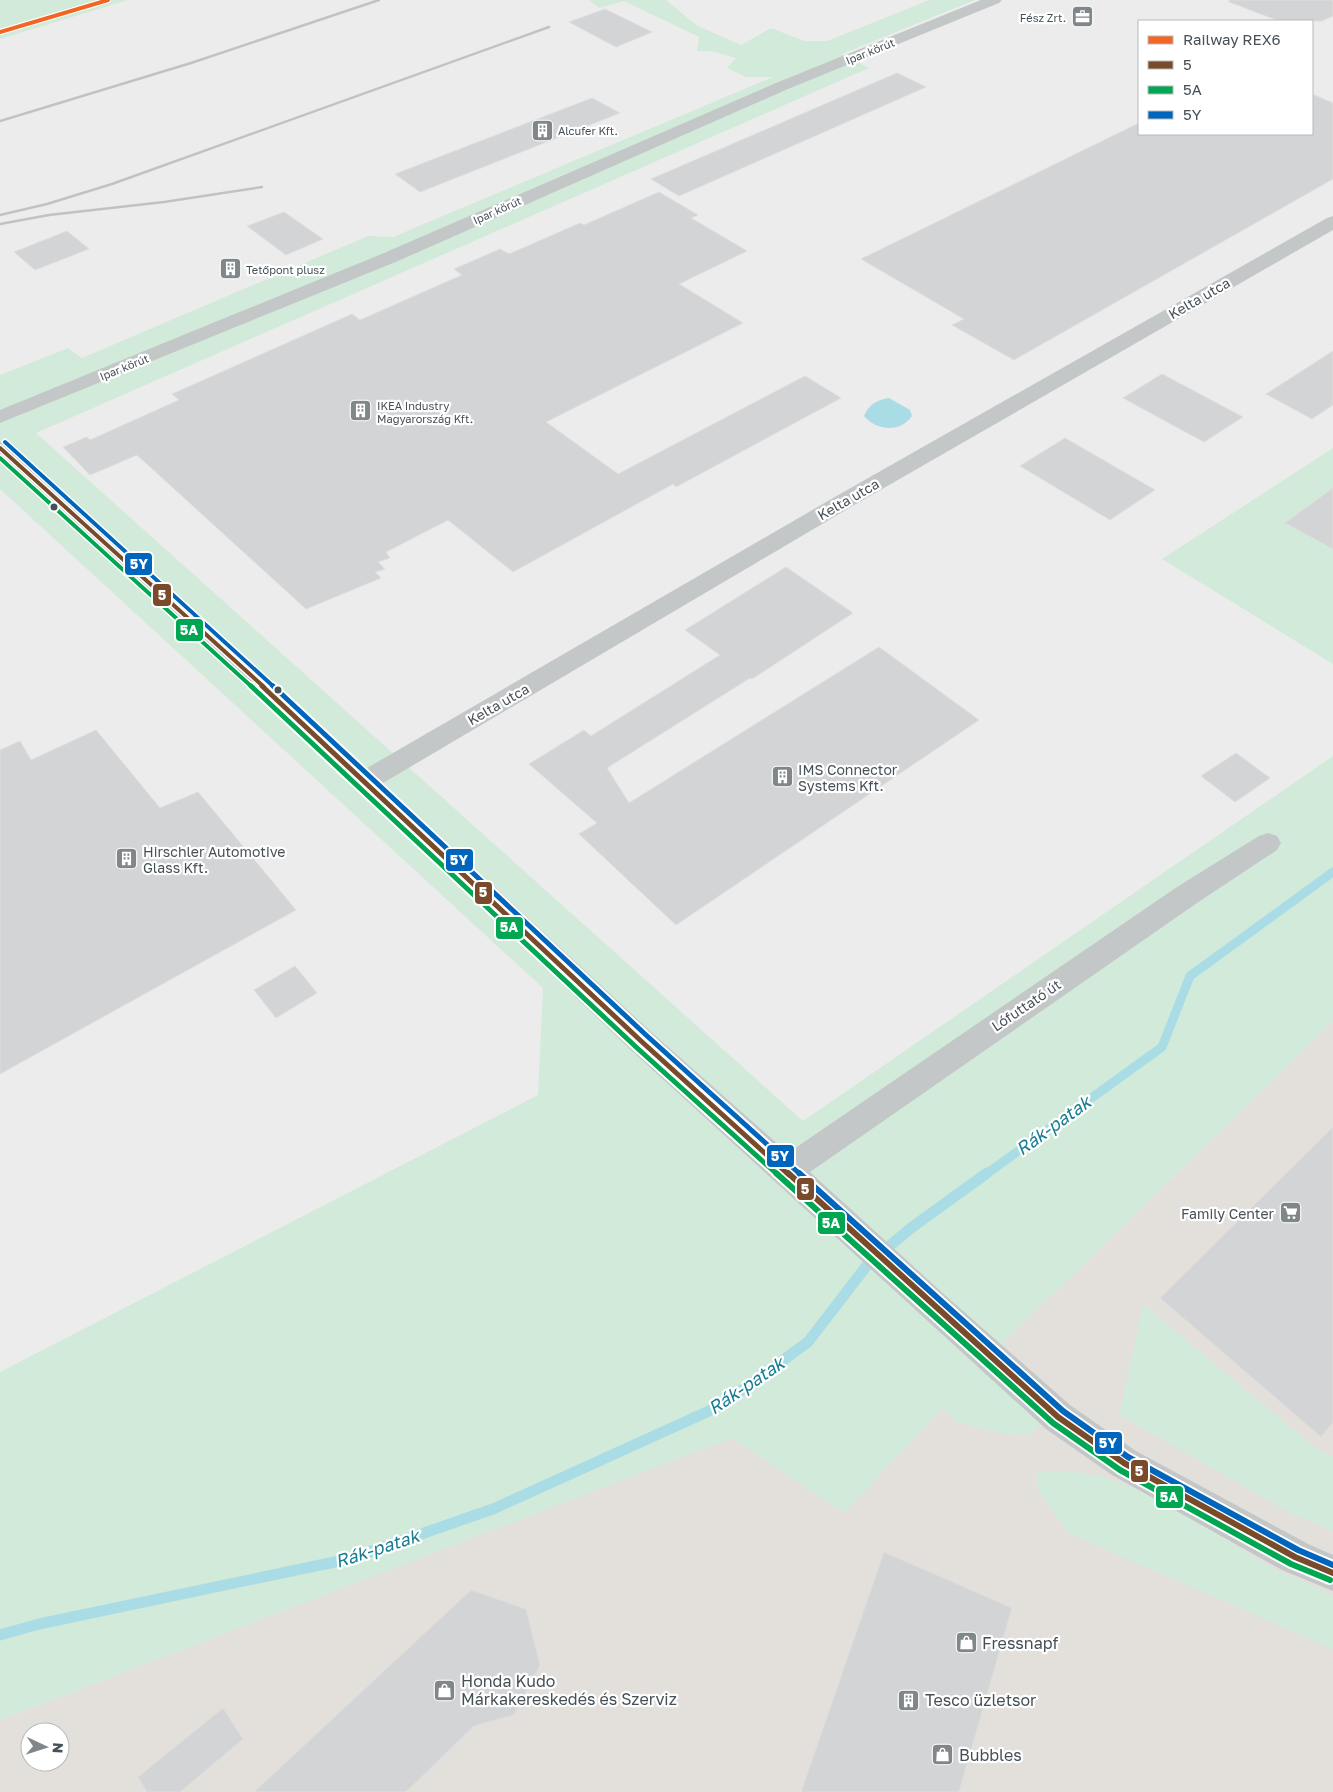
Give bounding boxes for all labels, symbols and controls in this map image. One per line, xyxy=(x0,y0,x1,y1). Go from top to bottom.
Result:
office icon: Fész Zrt. xyxy=(1070,5,1094,29)
place label: Fész Zrt. xyxy=(1020,11,1066,24)
legend xyxy=(1138,20,1313,135)
text: Railway REX6 xyxy=(1183,30,1281,48)
street label: Ipar körút xyxy=(844,35,896,67)
text: 5 xyxy=(1183,55,1192,73)
text: 5A xyxy=(1183,80,1202,98)
text: 5Y xyxy=(1183,105,1202,123)
building icon: Alcufer Kft. xyxy=(530,118,554,142)
place label: Alcufer Kft. xyxy=(558,124,618,137)
street label: Ipar körút xyxy=(471,194,523,226)
building icon: Tetőpont plusz xyxy=(218,257,242,281)
place label: Tetőpont plusz xyxy=(246,263,325,276)
street label: Kelta utca xyxy=(1165,274,1233,322)
street label: Ipar körút xyxy=(98,351,150,383)
building icon: IKEA Industry Magyarország Kft. xyxy=(349,399,373,423)
place label: IKEA Industry Magyarország Kft. xyxy=(377,399,473,425)
street label: Kelta utca xyxy=(814,475,882,523)
unlabelled marker xyxy=(49,502,59,512)
line badge: 5Y xyxy=(124,552,153,576)
text: 5Y xyxy=(130,555,148,572)
line badge: 5 xyxy=(152,583,172,607)
text: 5 xyxy=(158,586,167,603)
line badge: 5A xyxy=(175,618,204,642)
text: 5A xyxy=(180,621,198,638)
street label: Kelta utca xyxy=(464,680,532,728)
unlabelled marker xyxy=(273,685,283,695)
place label: IMS Connector Systems Kft. xyxy=(798,761,898,794)
building icon: IMS Connector Systems Kft. xyxy=(770,765,794,789)
place label: Hirschler Automotive Glass Kft. xyxy=(143,843,285,876)
building icon: Hirschler Automotive Glass Kft. xyxy=(115,847,139,871)
line badge: 5Y xyxy=(445,848,474,872)
text: 5Y xyxy=(450,851,468,868)
line badge: 5 xyxy=(474,881,493,905)
text: 5 xyxy=(479,883,488,900)
line badge: 5A xyxy=(495,916,524,940)
text: 5A xyxy=(500,918,518,935)
street label: Lófuttató út xyxy=(988,976,1064,1034)
water label: Rák-patak xyxy=(1011,1089,1096,1160)
line badge: 5Y xyxy=(766,1144,795,1168)
text: 5Y xyxy=(771,1147,789,1164)
line badge: 5 xyxy=(796,1177,815,1201)
text: 5 xyxy=(801,1180,810,1197)
supermarket icon: Family Center xyxy=(1278,1201,1302,1225)
place label: Family Center xyxy=(1181,1205,1275,1222)
line badge: 5A xyxy=(817,1211,846,1235)
text: 5A xyxy=(822,1214,840,1231)
water label: Rák-patak xyxy=(704,1351,790,1418)
line badge: 5Y xyxy=(1094,1431,1123,1455)
text: 5Y xyxy=(1099,1434,1117,1451)
line badge: 5 xyxy=(1130,1459,1149,1483)
text: 5 xyxy=(1135,1462,1144,1479)
line badge: 5A xyxy=(1155,1485,1184,1509)
text: 5A xyxy=(1160,1488,1178,1505)
water label: Rák-patak xyxy=(332,1524,424,1572)
shop icon: Fressnapf xyxy=(954,1631,978,1655)
place label: Fressnapf xyxy=(982,1633,1058,1653)
place label: Honda Kudo Márkakereskedés és Szerviz xyxy=(461,1671,677,1709)
shop icon: Honda Kudo Márkakereskedés és Szerviz xyxy=(433,1678,457,1702)
building icon: Tesco üzletsor xyxy=(897,1688,921,1712)
place label: Tesco üzletsor xyxy=(925,1690,1036,1710)
north arrow xyxy=(20,1722,70,1772)
text: N xyxy=(50,1742,67,1754)
shop icon: Bubbles xyxy=(931,1743,955,1767)
place label: Bubbles xyxy=(959,1745,1022,1765)

